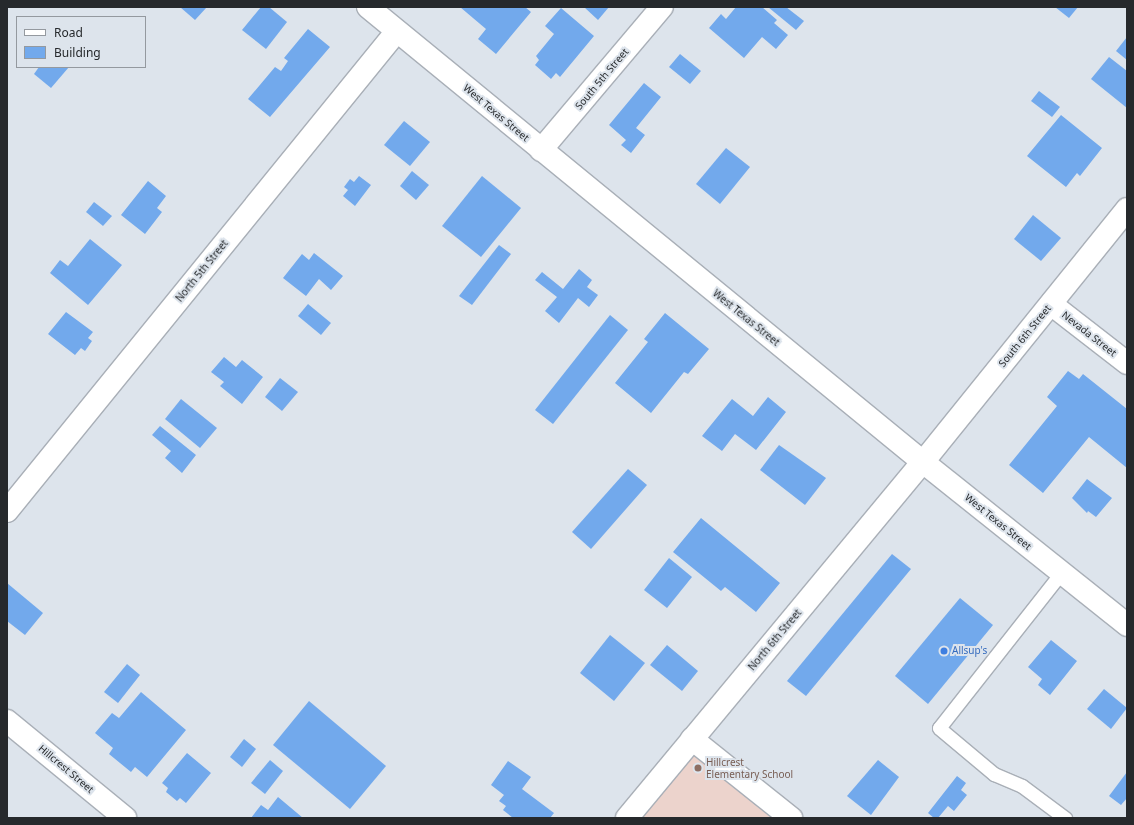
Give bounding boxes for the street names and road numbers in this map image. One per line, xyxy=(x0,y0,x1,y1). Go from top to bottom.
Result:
street label: South 5th Street xyxy=(573,46,631,112)
street label: West Texas Street xyxy=(461,82,531,144)
street label: North 5th Street xyxy=(173,238,231,304)
street label: West Texas Street xyxy=(710,287,782,349)
street label: South 6th Street xyxy=(996,303,1054,369)
street label: Nevada Street xyxy=(1059,309,1119,359)
street label: West Texas Street xyxy=(962,491,1034,553)
street label: North 6th Street xyxy=(746,607,804,673)
street label: Hillcrest Street xyxy=(36,742,96,796)

